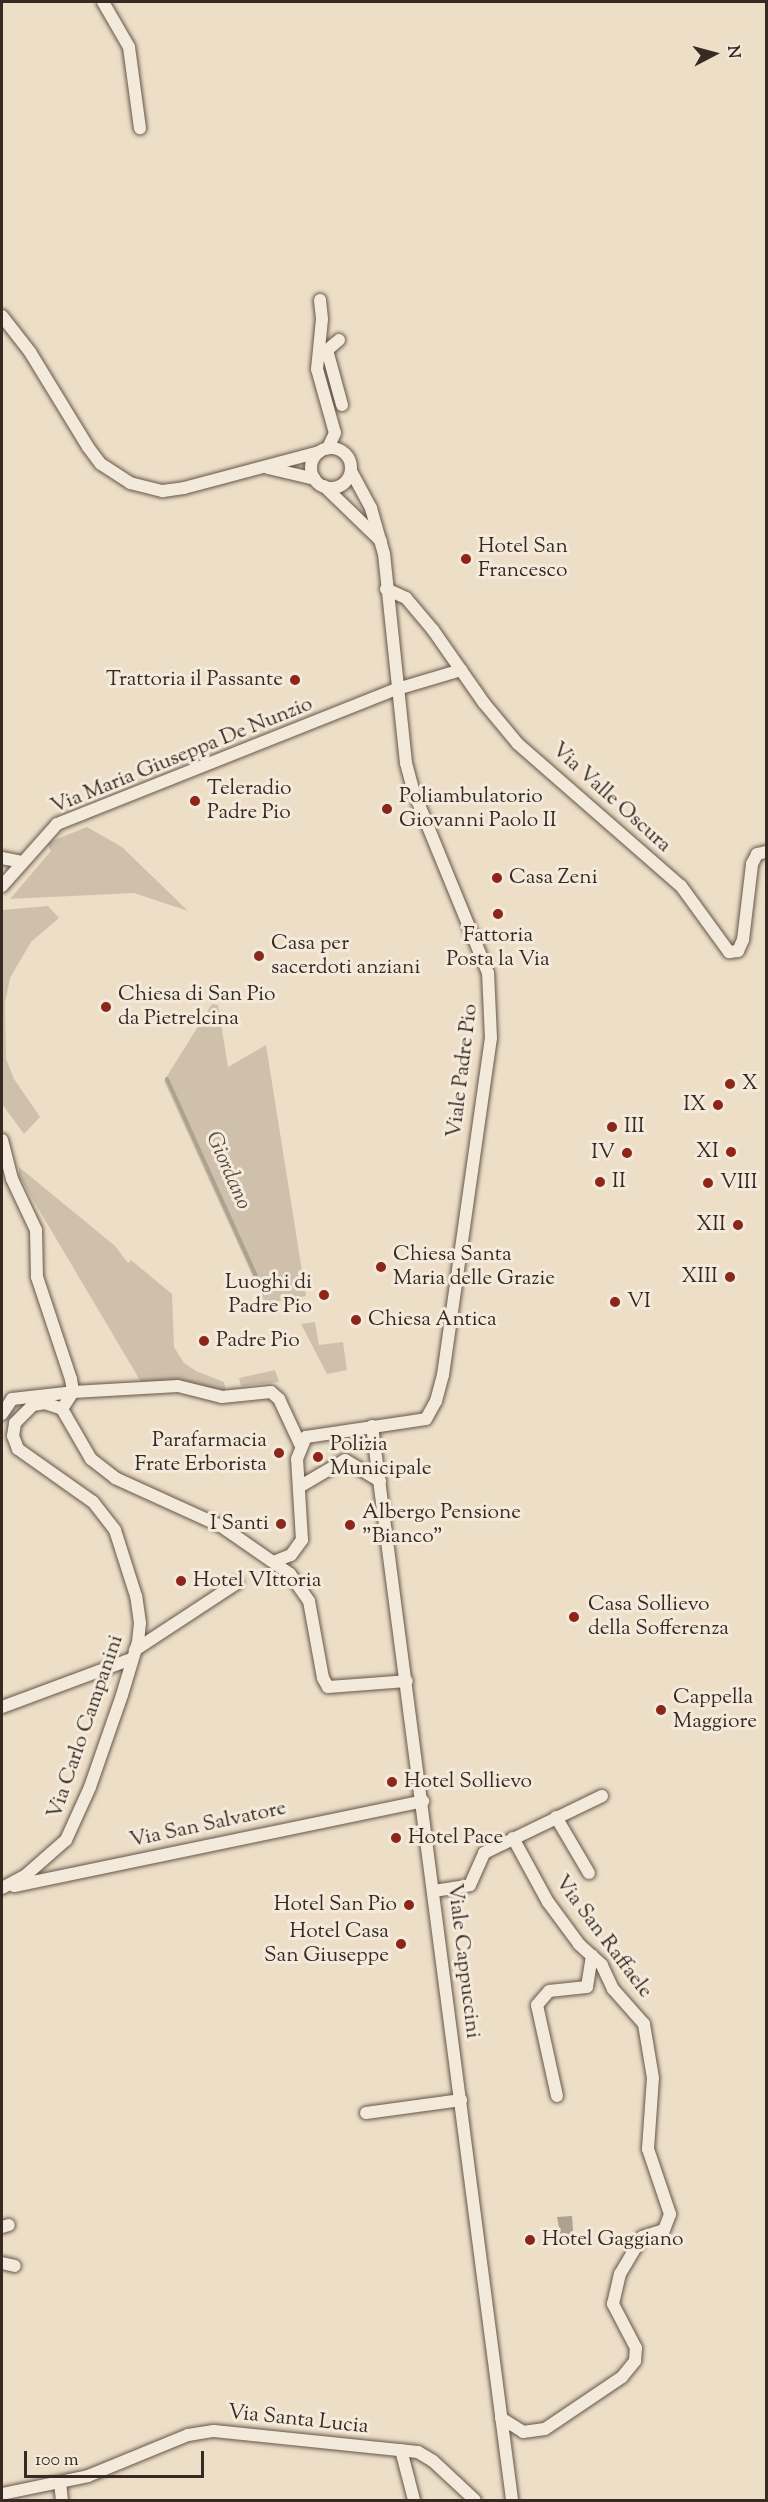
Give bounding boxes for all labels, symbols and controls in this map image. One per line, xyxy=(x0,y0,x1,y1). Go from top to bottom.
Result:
north arrow xyxy=(684,24,744,84)
text: N xyxy=(720,45,745,60)
place label: Hotel San Francesco xyxy=(478,534,568,584)
marker: Hotel San Francesco xyxy=(459,552,473,566)
place label: Trattoria il Passante xyxy=(106,667,283,693)
marker: Trattoria il Passante xyxy=(288,673,302,687)
street label: Via Maria Giuseppa De Nunzio xyxy=(47,692,317,820)
street label: Via Valle Oscura xyxy=(546,738,676,858)
place label: Teleradio Padre Pio xyxy=(207,776,292,826)
place label: Poliambulatorio Giovanni Paolo II xyxy=(399,784,557,834)
marker: Teleradio Padre Pio xyxy=(188,794,202,808)
marker: Poliambulatorio Giovanni Paolo II xyxy=(380,802,394,816)
place label: Casa Zeni xyxy=(509,865,598,891)
marker: Casa Zeni xyxy=(490,871,504,885)
marker: Fattoria Posta la Via xyxy=(491,907,505,921)
place label: Fattoria Posta la Via xyxy=(446,923,550,973)
place label: Casa per sacerdoti anziani xyxy=(271,931,420,981)
marker: Casa per sacerdoti anziani xyxy=(252,949,266,963)
place label: Chiesa di San Pio da Pietrelcina xyxy=(118,982,276,1032)
marker: Chiesa di San Pio da Pietrelcina xyxy=(99,1000,113,1014)
street label: Viale Padre Pio xyxy=(442,1003,484,1139)
place label: X xyxy=(742,1071,758,1097)
marker: X xyxy=(723,1077,737,1091)
place label: IX xyxy=(683,1092,706,1118)
marker: IX xyxy=(711,1098,725,1112)
place label: III xyxy=(624,1114,645,1140)
marker: III xyxy=(605,1120,619,1134)
water label: Giordano xyxy=(198,1128,256,1214)
place label: XI xyxy=(696,1139,719,1165)
place label: IV xyxy=(591,1140,615,1166)
marker: XI xyxy=(724,1145,738,1159)
marker: IV xyxy=(620,1146,634,1160)
place label: II xyxy=(612,1169,626,1195)
place label: VIII xyxy=(720,1170,758,1196)
marker: II xyxy=(593,1175,607,1189)
marker: VIII xyxy=(701,1176,715,1190)
place label: XII xyxy=(696,1212,726,1238)
marker: XII xyxy=(731,1218,745,1232)
place label: Chiesa Santa Maria delle Grazie xyxy=(393,1242,555,1292)
marker: Chiesa Santa Maria delle Grazie xyxy=(374,1260,388,1274)
place label: XIII xyxy=(682,1264,718,1290)
place label: Luoghi di Padre Pio xyxy=(225,1270,312,1320)
marker: XIII xyxy=(723,1270,737,1284)
marker: Luoghi di Padre Pio xyxy=(317,1288,331,1302)
place label: VI xyxy=(627,1289,651,1315)
marker: VI xyxy=(608,1295,622,1309)
place label: Chiesa Antica xyxy=(368,1307,497,1333)
marker: Chiesa Antica xyxy=(349,1313,363,1327)
place label: Padre Pio xyxy=(216,1328,300,1354)
marker: Padre Pio xyxy=(197,1334,211,1348)
place label: Parafarmacia Frate Erborista xyxy=(135,1428,267,1478)
place label: Polizia Municipale xyxy=(330,1432,431,1482)
marker: Parafarmacia Frate Erborista xyxy=(272,1446,286,1460)
marker: Polizia Municipale xyxy=(311,1450,325,1464)
place label: Albergo Pensione "Bianco" xyxy=(362,1500,521,1550)
place label: I Santi xyxy=(210,1511,269,1537)
marker: I Santi xyxy=(274,1517,288,1531)
marker: Albergo Pensione "Bianco" xyxy=(343,1518,357,1532)
place label: Hotel VIttoria xyxy=(193,1568,321,1594)
marker: Hotel VIttoria xyxy=(174,1574,188,1588)
place label: Casa Sollievo della Sofferenza xyxy=(588,1592,729,1642)
marker: Casa Sollievo della Sofferenza xyxy=(565,1608,583,1626)
street label: Via Carlo Campanini xyxy=(43,1632,129,1822)
place label: Cappella Maggiore xyxy=(673,1685,757,1735)
marker: Cappella Maggiore xyxy=(654,1703,668,1717)
place label: Hotel Sollievo xyxy=(404,1769,532,1795)
marker: Hotel Sollievo xyxy=(385,1775,399,1789)
street label: Via San Salvatore xyxy=(127,1796,289,1854)
place label: Hotel Pace xyxy=(408,1825,503,1851)
marker: Hotel Pace xyxy=(389,1831,403,1845)
street label: Via San Raffaele xyxy=(549,1871,657,2003)
street label: Viale Cappuccini xyxy=(441,1882,485,2040)
place label: Hotel San Pio xyxy=(274,1892,397,1918)
marker: Hotel San Pio xyxy=(402,1898,416,1912)
place label: Hotel Casa San Giuseppe xyxy=(264,1919,389,1969)
marker: Hotel Casa San Giuseppe xyxy=(394,1937,408,1951)
place label: Hotel Gaggiano xyxy=(542,2227,683,2253)
marker: Hotel Gaggiano xyxy=(523,2233,537,2247)
street label: Via Santa Lucia xyxy=(226,2400,370,2440)
scale bar xyxy=(27,2439,207,2477)
text: 100 m xyxy=(35,2448,79,2474)

